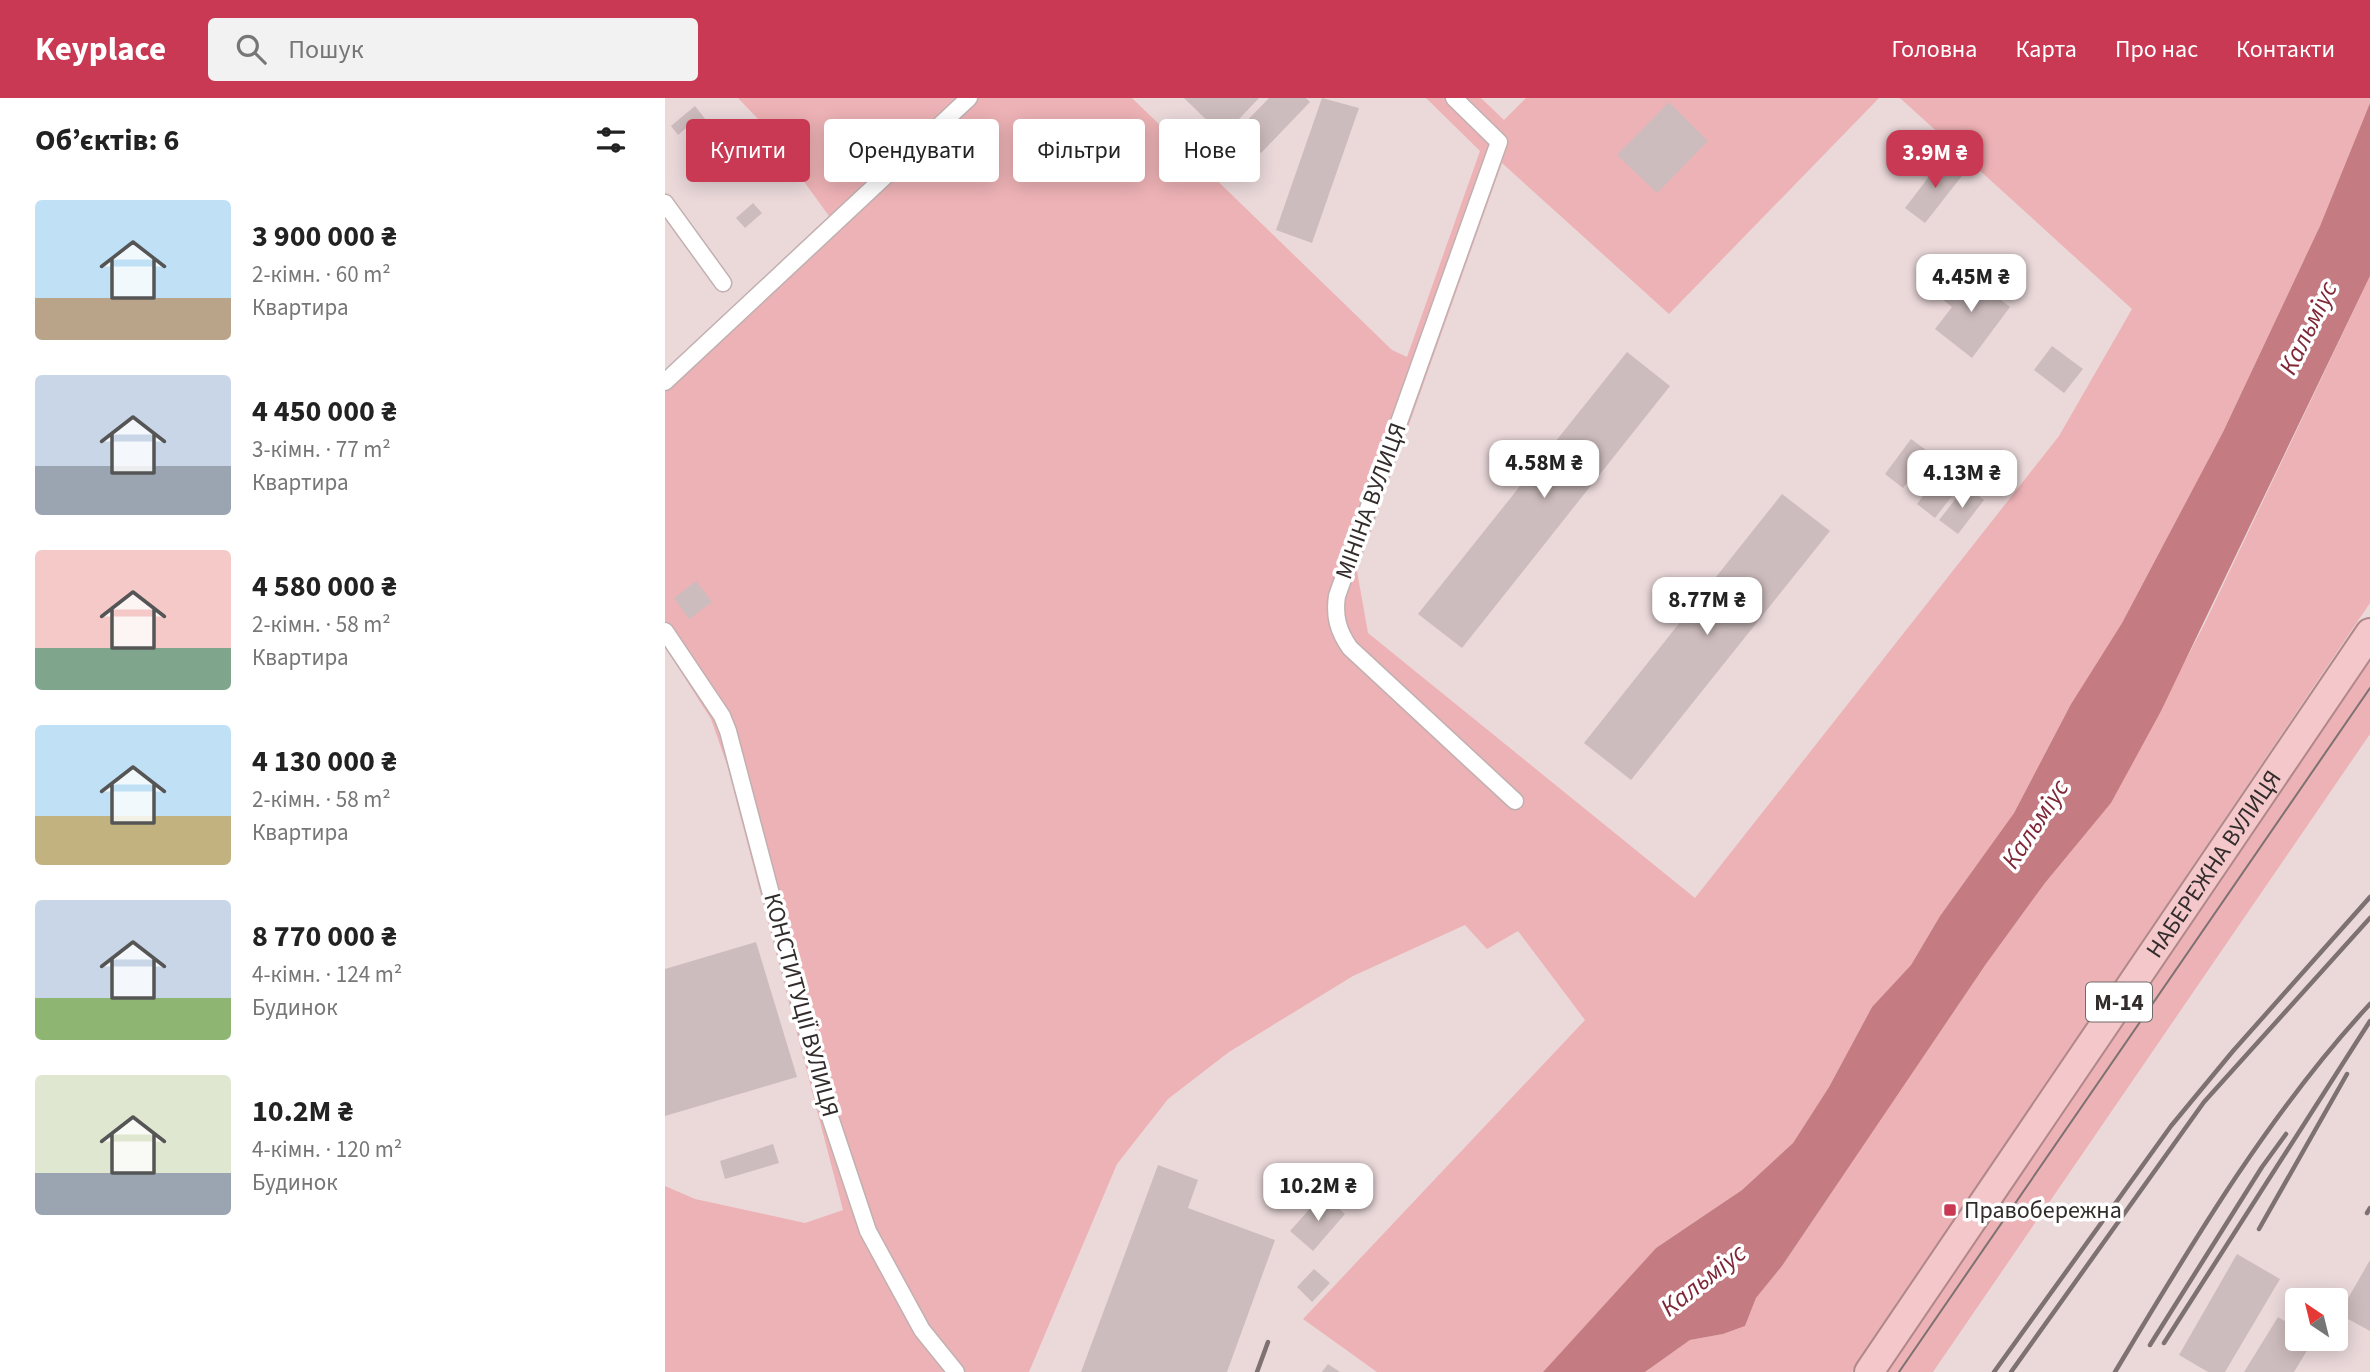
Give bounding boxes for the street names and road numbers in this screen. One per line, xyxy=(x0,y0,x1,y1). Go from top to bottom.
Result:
street label: МІНІНА ВУЛИЦЯ xyxy=(1326,418,1416,584)
street label: НАБЕРЕЖНА ВУЛИЦЯ xyxy=(2137,763,2290,965)
street label: КОНСТИТУЦІЇ ВУЛИЦЯ xyxy=(754,889,848,1121)
road number: М-14 xyxy=(2086,982,2152,1021)

